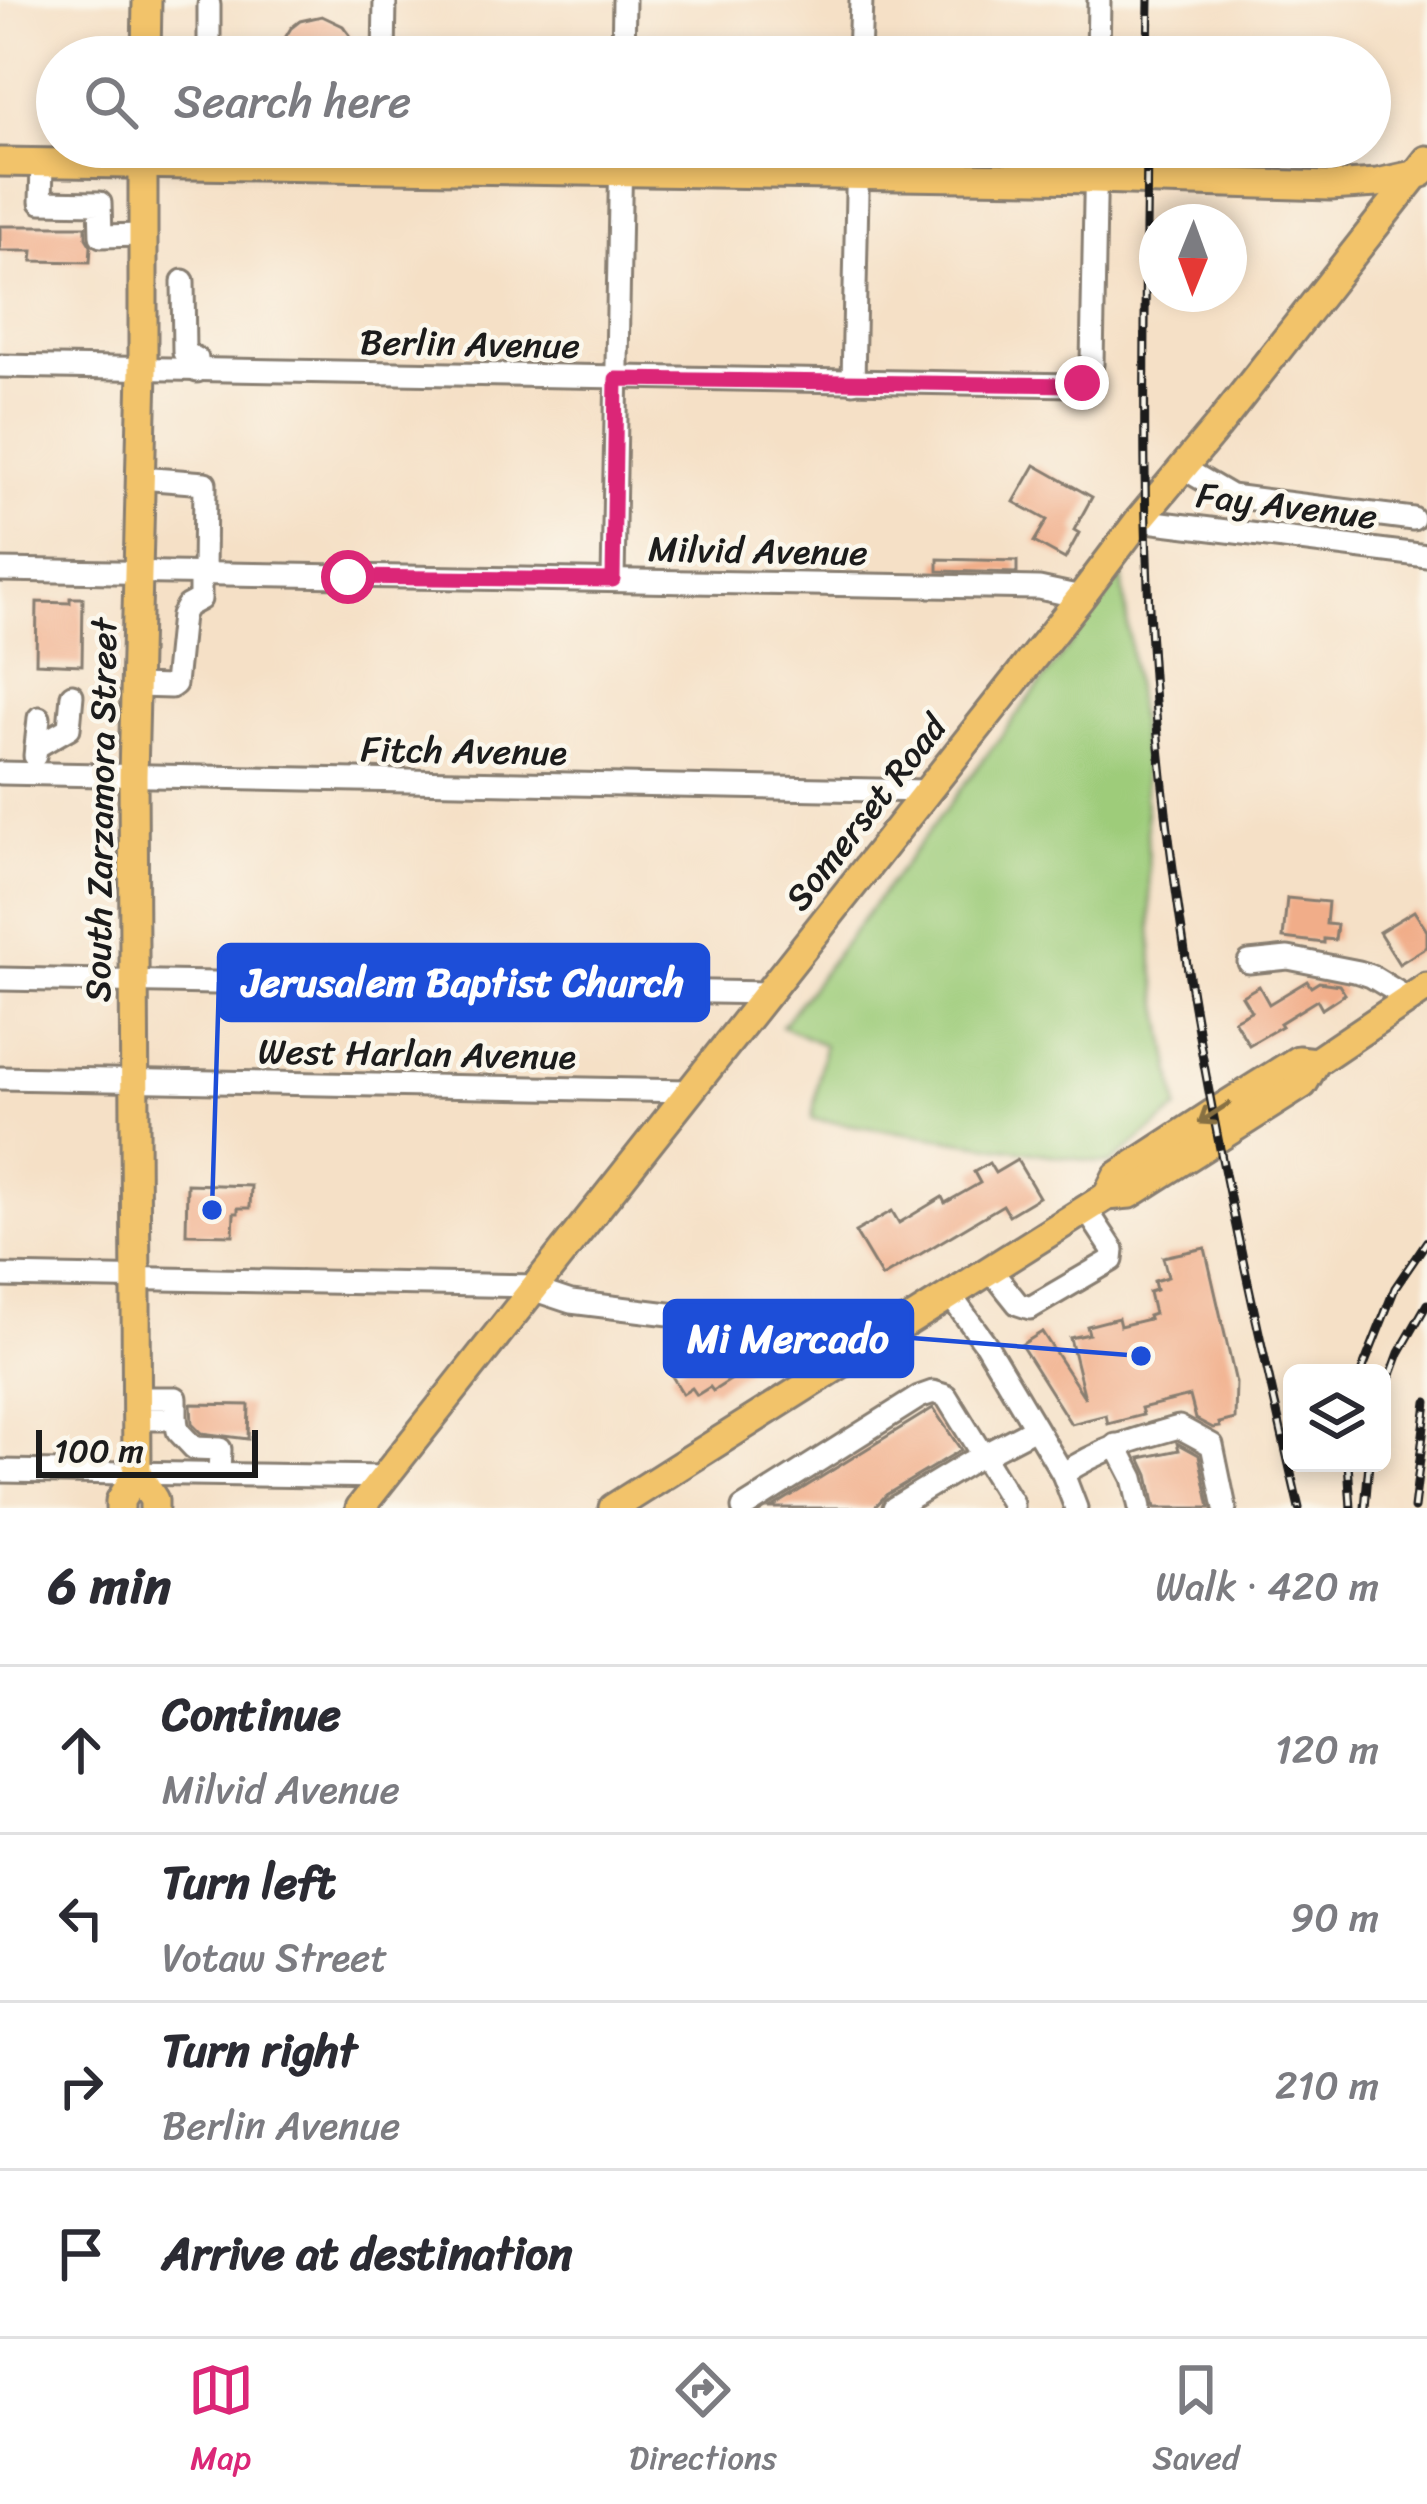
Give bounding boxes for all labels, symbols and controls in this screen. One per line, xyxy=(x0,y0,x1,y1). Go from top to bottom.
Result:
search box xyxy=(36,36,1391,168)
text: Search here xyxy=(174,62,411,142)
icon: search xyxy=(78,69,144,135)
north arrow xyxy=(1139,204,1247,312)
street label: Berlin Avenue xyxy=(359,310,581,378)
route end xyxy=(1055,356,1109,410)
street label: Fay Avenue xyxy=(1193,463,1381,549)
street label: Milvid Avenue xyxy=(648,517,868,585)
route start xyxy=(321,550,375,604)
street label: South Zarzamora Street xyxy=(66,616,136,1002)
street label: Somerset Road xyxy=(768,698,965,925)
street label: Fitch Avenue xyxy=(360,717,568,785)
callout: Jerusalem Baptist Church xyxy=(219,945,708,1020)
text: Jerusalem Baptist Church xyxy=(240,948,685,1017)
street label: West Harlan Avenue xyxy=(257,1019,577,1089)
one-way arrow xyxy=(1198,1101,1232,1125)
callout: Mi Mercado xyxy=(665,1301,912,1376)
text: Mi Mercado xyxy=(686,1304,889,1373)
map controls xyxy=(1283,1364,1391,1472)
button: layers xyxy=(1283,1364,1391,1472)
text: 100 m xyxy=(54,1422,144,1480)
scale bar xyxy=(36,1424,258,1477)
text: 6 min xyxy=(48,1541,171,1631)
text: Walk · 420 m xyxy=(1155,1552,1379,1621)
text: Continue xyxy=(162,1675,341,1755)
text: 120 m xyxy=(1275,1715,1379,1784)
icon: ahead xyxy=(48,1717,114,1783)
text: Milvid Avenue xyxy=(162,1755,400,1824)
text: Turn left xyxy=(162,1843,335,1923)
text: 90 m xyxy=(1290,1883,1379,1952)
icon: left xyxy=(48,1885,114,1951)
text: Votaw Street xyxy=(162,1923,387,1992)
text: Turn right xyxy=(162,2011,357,2091)
text: 210 m xyxy=(1275,2051,1379,2120)
icon: right xyxy=(48,2053,114,2119)
text: Berlin Avenue xyxy=(162,2091,400,2160)
text: Arrive at destination xyxy=(162,2214,572,2294)
icon: arrive xyxy=(48,2221,114,2287)
tab: Map xyxy=(188,2357,254,2487)
tab: Directions xyxy=(629,2357,777,2487)
tab: Saved xyxy=(1152,2357,1239,2487)

